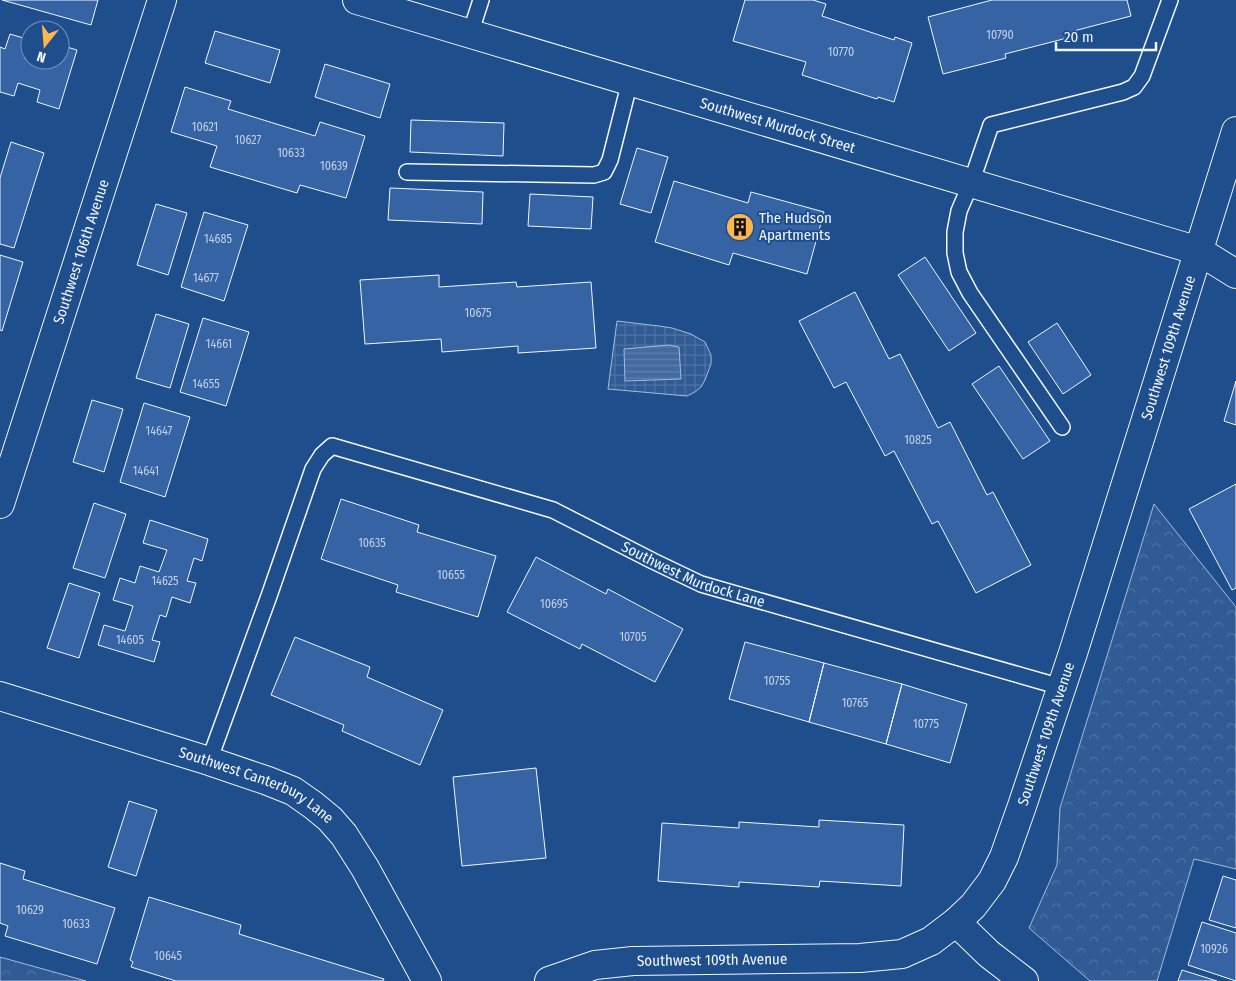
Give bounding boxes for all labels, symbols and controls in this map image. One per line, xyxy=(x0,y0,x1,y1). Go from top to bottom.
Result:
north arrow xyxy=(20,20,70,70)
scale bar xyxy=(1056,20,1156,52)
house number: 10790 xyxy=(986,28,1014,42)
text: 20 m xyxy=(1064,28,1094,46)
house number: 10770 xyxy=(828,45,854,59)
text: N xyxy=(35,48,48,66)
street label: Southwest Murdock Street xyxy=(698,94,858,157)
house number: 10621 xyxy=(192,120,218,134)
house number: 10627 xyxy=(235,133,262,147)
house number: 10633 xyxy=(277,146,305,160)
house number: 10639 xyxy=(320,159,348,173)
street label: Southwest 106th Avenue xyxy=(49,177,113,326)
place label: The Hudson Apartments xyxy=(759,209,832,244)
building icon: The Hudson Apartments xyxy=(725,212,755,242)
house number: 14685 xyxy=(204,232,232,246)
house number: 14677 xyxy=(193,271,219,285)
street label: Southwest 109th Avenue xyxy=(1137,273,1199,422)
house number: 10675 xyxy=(465,306,492,320)
house number: 14661 xyxy=(206,337,232,351)
house number: 14655 xyxy=(192,377,220,391)
house number: 14647 xyxy=(146,424,173,438)
house number: 10825 xyxy=(904,433,932,447)
house number: 14641 xyxy=(133,464,159,478)
house number: 10635 xyxy=(358,536,386,550)
street label: Southwest Murdock Lane xyxy=(618,537,767,611)
house number: 10655 xyxy=(437,568,465,582)
house number: 14625 xyxy=(151,574,179,588)
house number: 10695 xyxy=(540,597,569,611)
house number: 10705 xyxy=(619,630,647,644)
house number: 14605 xyxy=(116,633,145,647)
street label: Southwest 109th Avenue xyxy=(1014,660,1078,808)
house number: 10755 xyxy=(764,674,791,688)
house number: 10765 xyxy=(842,696,869,710)
house number: 10775 xyxy=(913,717,939,731)
street label: Southwest Canterbury Lane xyxy=(176,743,337,827)
house number: 10629 xyxy=(16,903,44,917)
house number: 10633 xyxy=(62,917,90,931)
house number: 10926 xyxy=(1200,942,1228,956)
house number: 10645 xyxy=(154,949,183,963)
street label: Southwest 109th Avenue xyxy=(637,950,787,970)

